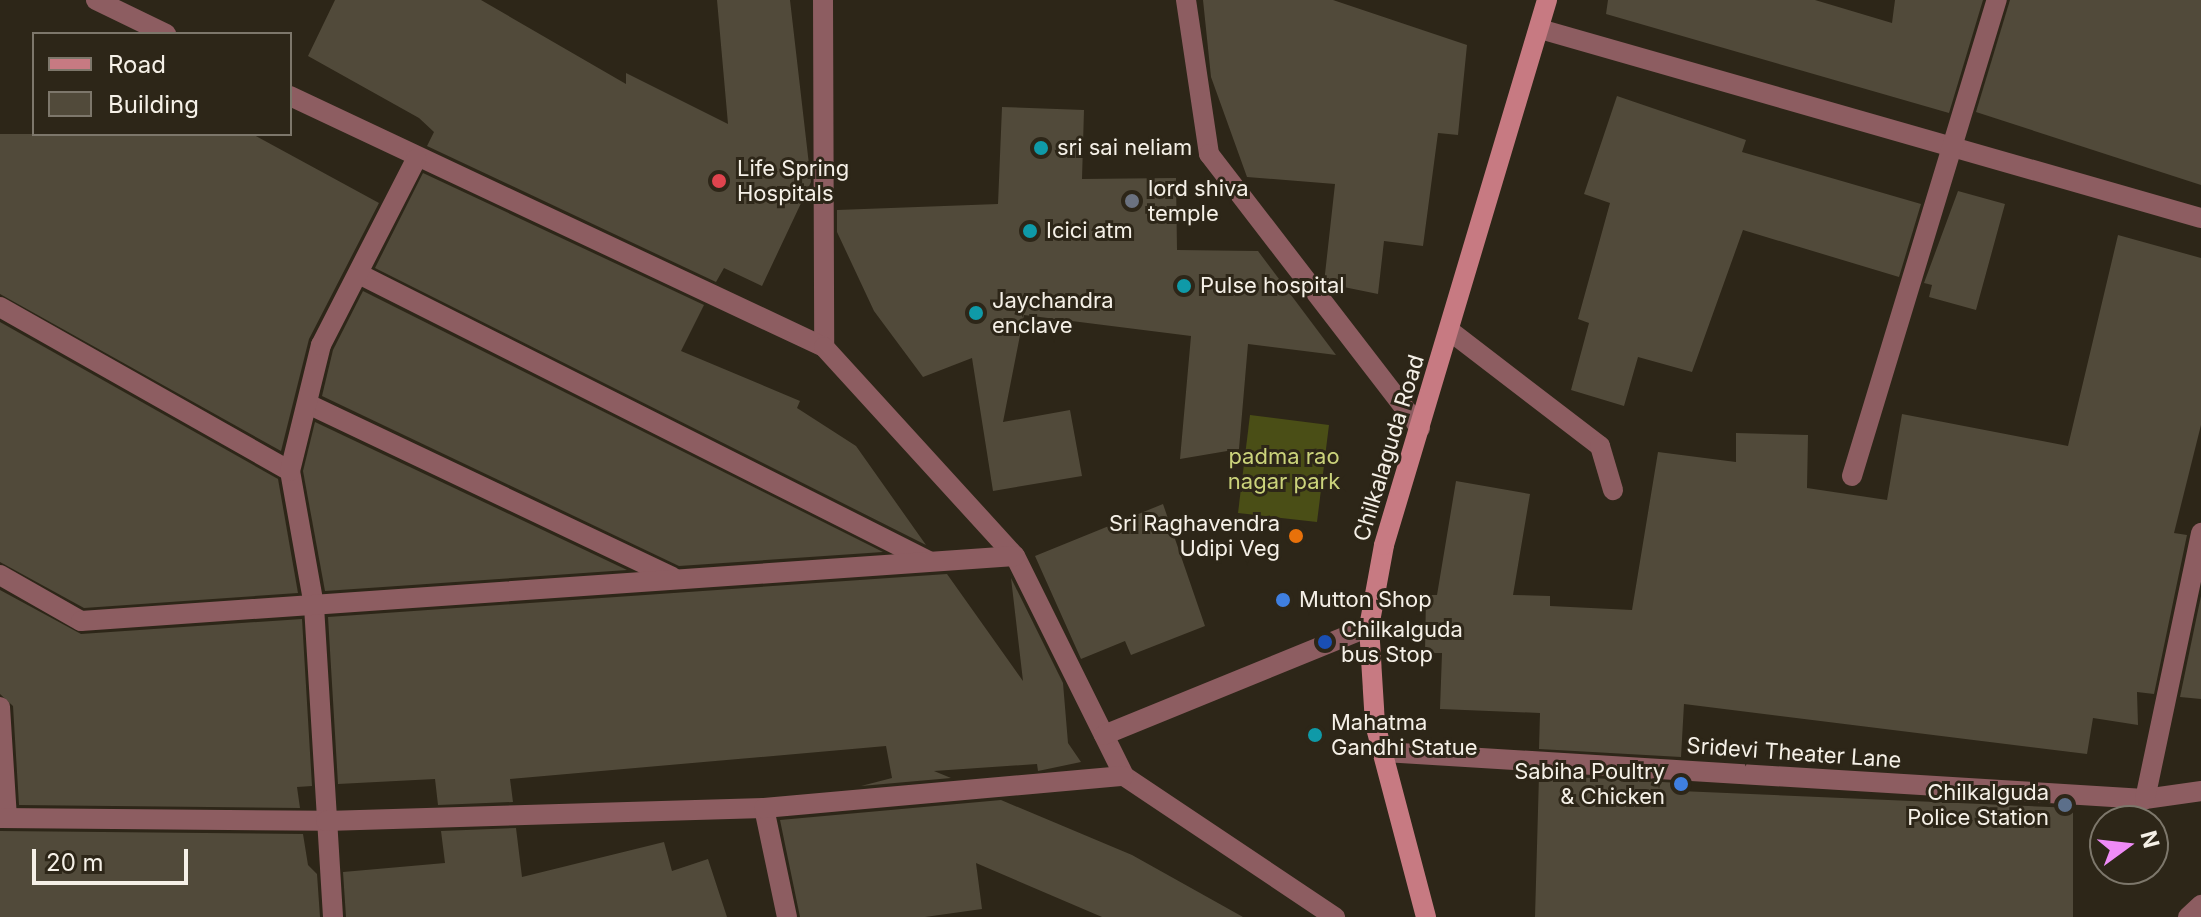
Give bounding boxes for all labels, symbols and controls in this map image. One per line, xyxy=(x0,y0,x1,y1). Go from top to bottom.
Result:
legend xyxy=(32,32,292,136)
text: Road xyxy=(108,50,166,79)
text: Building xyxy=(108,90,199,119)
place label: sri sai neliam xyxy=(1057,135,1192,161)
marker: sri sai neliam xyxy=(1032,139,1050,157)
place label: Life Spring Hospitals xyxy=(737,155,849,206)
marker: Life Spring Hospitals xyxy=(708,170,730,192)
place label: lord shiva temple xyxy=(1148,175,1249,226)
marker: lord shiva temple xyxy=(1123,192,1141,210)
place label: Icici atm xyxy=(1046,218,1133,244)
marker: Icici atm xyxy=(1021,222,1039,240)
place label: Pulse hospital xyxy=(1200,273,1345,299)
marker: Pulse hospital xyxy=(1175,277,1193,295)
place label: Jaychandra enclave xyxy=(992,287,1114,338)
marker: Jaychandra enclave xyxy=(967,304,985,322)
street label: Chilkalaguda Road xyxy=(1348,352,1430,544)
park label: padma rao nagar park xyxy=(1228,443,1340,494)
place label: Sri Raghavendra Udipi Veg xyxy=(1109,510,1280,562)
marker: Sri Raghavendra Udipi Veg xyxy=(1287,527,1305,545)
place label: Mutton Shop xyxy=(1299,587,1432,613)
marker: Mutton Shop xyxy=(1274,591,1292,609)
place label: Chilkalguda bus Stop xyxy=(1341,616,1463,668)
marker: Chilkalguda bus Stop xyxy=(1316,633,1334,651)
place label: Mahatma Gandhi Statue xyxy=(1331,709,1478,760)
marker: Mahatma Gandhi Statue xyxy=(1306,726,1324,744)
street label: Sridevi Theater Lane xyxy=(1686,732,1902,774)
place label: Sabiha Poultry & Chicken xyxy=(1514,758,1665,810)
marker: Sabiha Poultry & Chicken xyxy=(1672,775,1690,793)
place label: Chilkalguda Police Station xyxy=(1907,779,2049,830)
marker: Chilkalguda Police Station xyxy=(2056,796,2074,814)
north arrow xyxy=(2089,805,2169,885)
text: N xyxy=(2136,828,2165,851)
scale bar xyxy=(36,833,192,883)
text: 20 m xyxy=(46,848,104,877)

